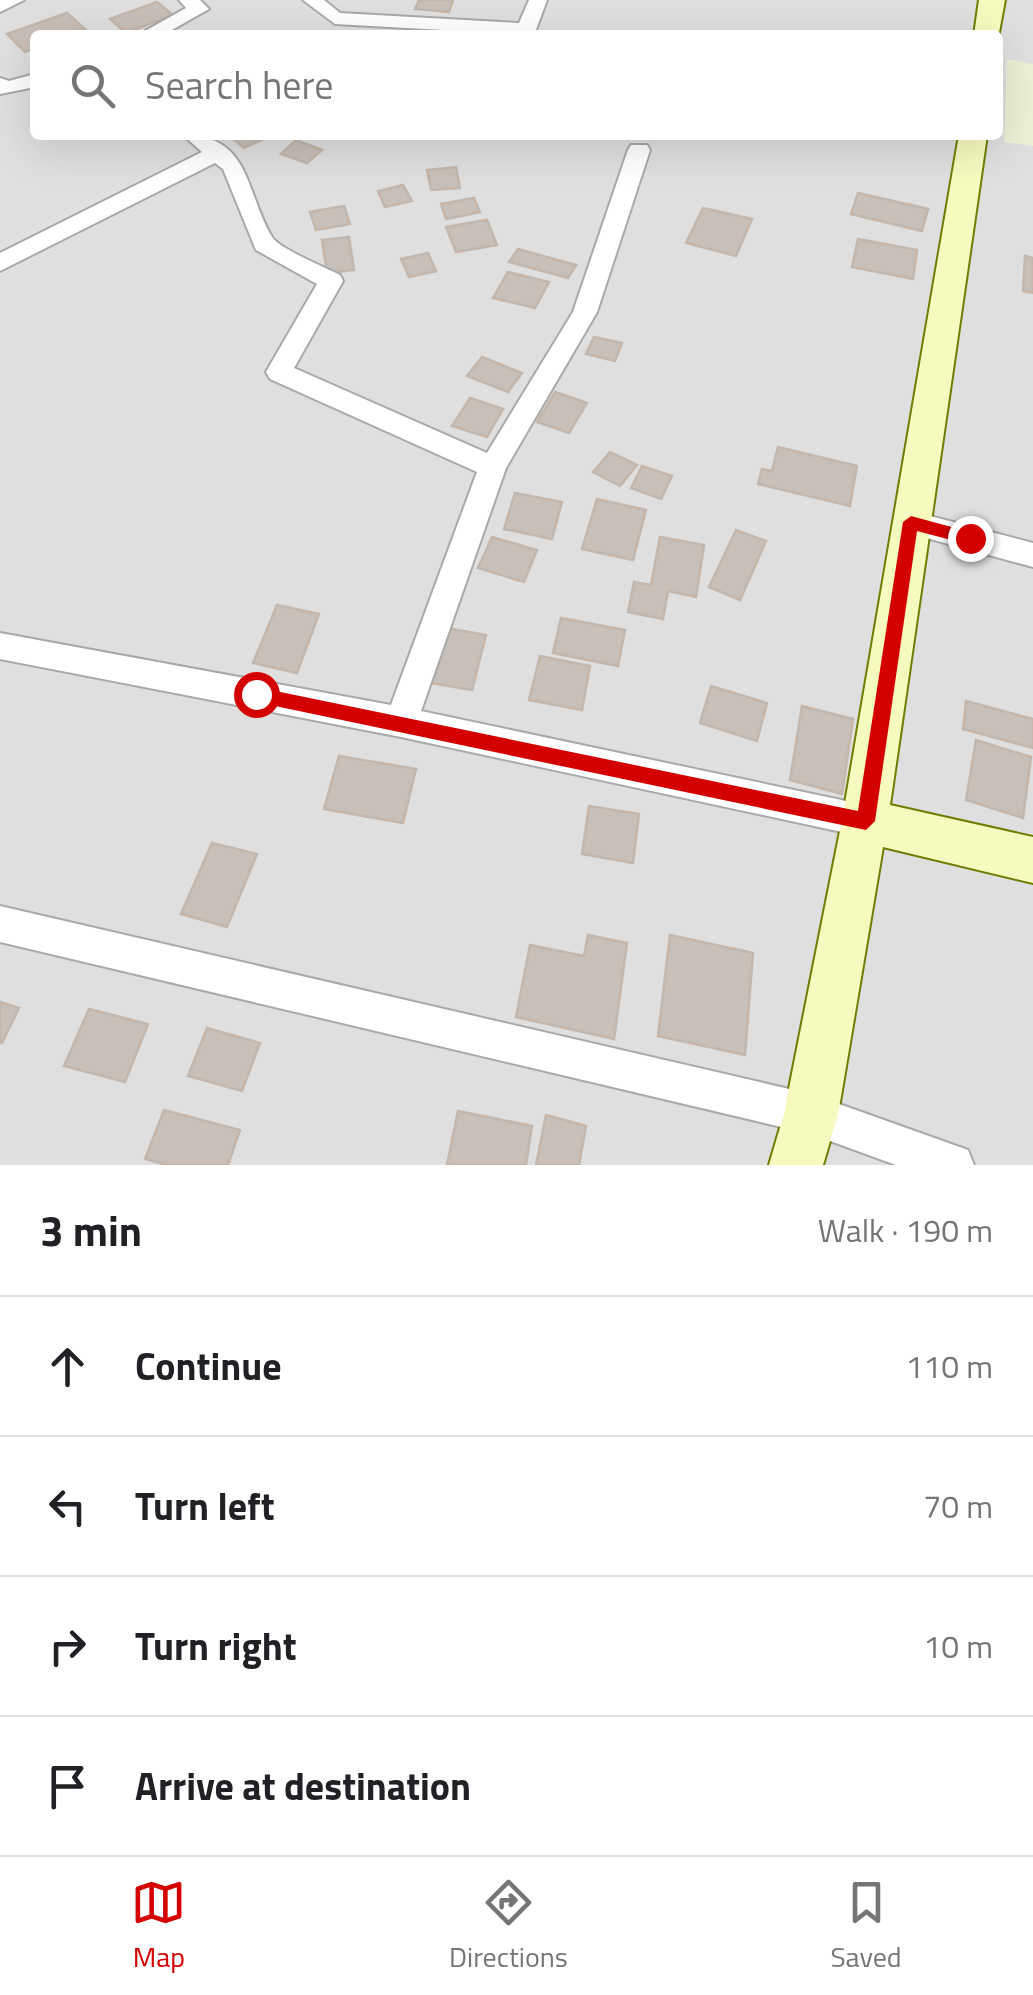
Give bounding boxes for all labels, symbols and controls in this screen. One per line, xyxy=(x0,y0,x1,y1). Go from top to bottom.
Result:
search box xyxy=(30,30,1003,140)
text: Search here xyxy=(145,56,333,114)
icon: search xyxy=(65,58,120,113)
route end xyxy=(948,516,994,562)
route start xyxy=(234,672,280,718)
text: 3 min xyxy=(40,1198,142,1262)
text: Walk · 190 m xyxy=(818,1206,993,1254)
text: Continue xyxy=(135,1337,282,1395)
icon: ahead xyxy=(40,1339,95,1394)
text: 110 m xyxy=(905,1342,993,1390)
text: Turn left xyxy=(135,1477,275,1535)
icon: left xyxy=(40,1479,95,1534)
text: 70 m xyxy=(923,1482,993,1530)
text: Turn right xyxy=(135,1617,297,1675)
icon: right xyxy=(40,1619,95,1674)
text: 10 m xyxy=(923,1622,993,1670)
text: Arrive at destination xyxy=(135,1757,471,1815)
icon: arrive xyxy=(40,1759,95,1814)
tab: Map xyxy=(131,1875,186,1978)
tab: Directions xyxy=(449,1875,568,1978)
tab: Saved xyxy=(830,1875,902,1978)

